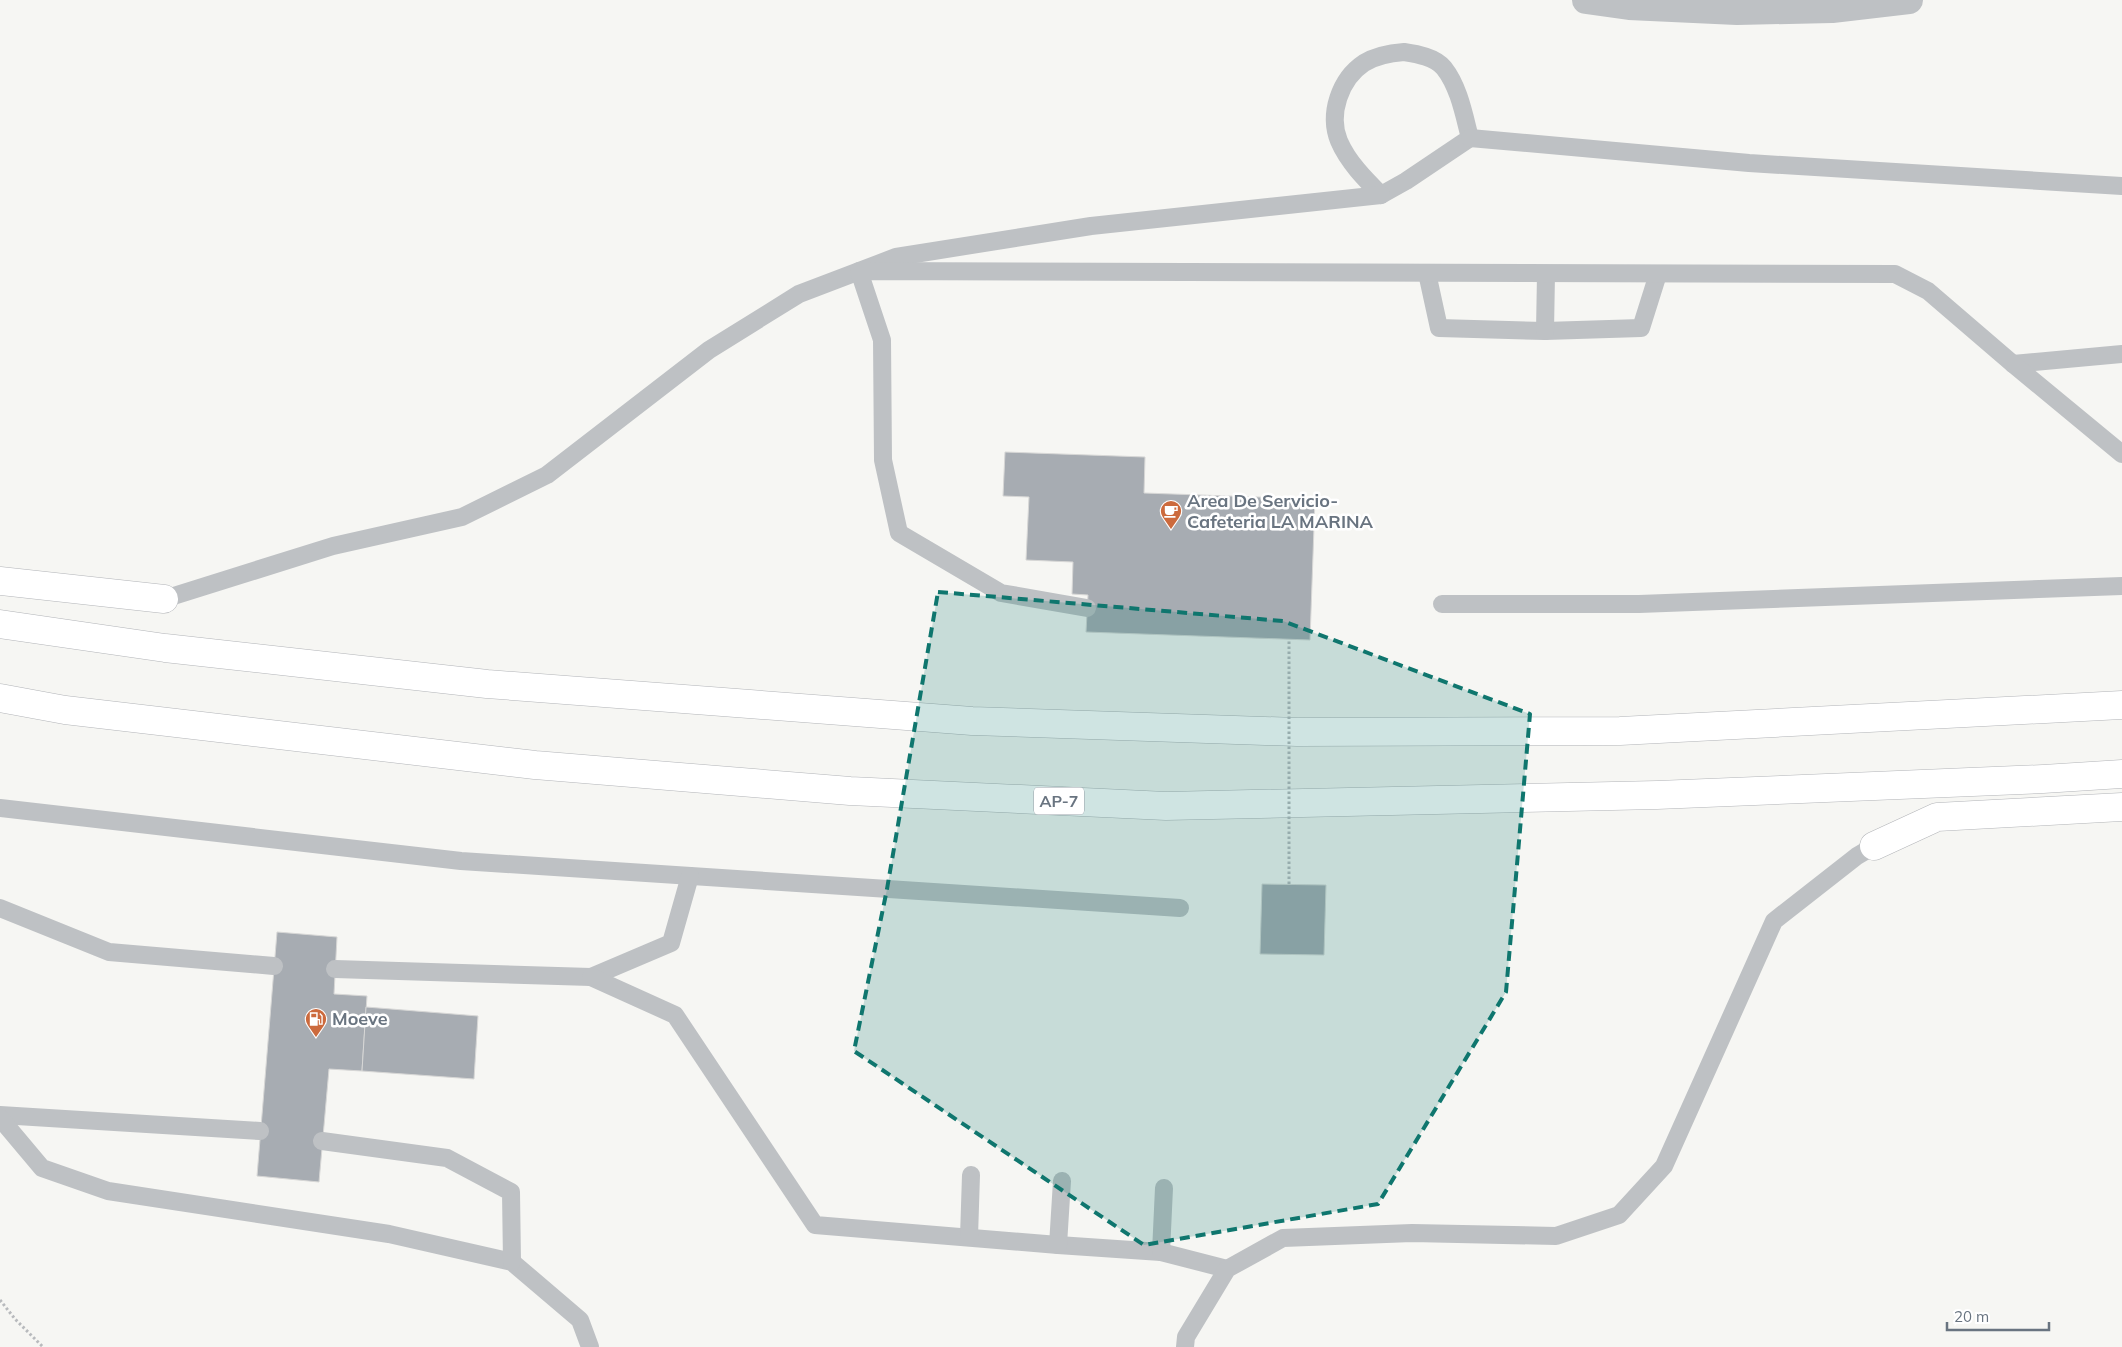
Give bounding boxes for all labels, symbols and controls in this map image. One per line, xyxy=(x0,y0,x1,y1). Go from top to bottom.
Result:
place label: Area De Servicio- Cafeteria LA MARINA xyxy=(1187,489,1374,533)
cafe icon: Area De Servicio- Cafeteria LA MARINA xyxy=(1159,499,1183,530)
road number: AP-7 xyxy=(1034,788,1084,814)
fuel station icon: Moeve xyxy=(304,1007,328,1038)
place label: Moeve xyxy=(332,1007,388,1030)
scale bar xyxy=(1947,1300,2050,1332)
text: 20 m xyxy=(1954,1307,1989,1326)

